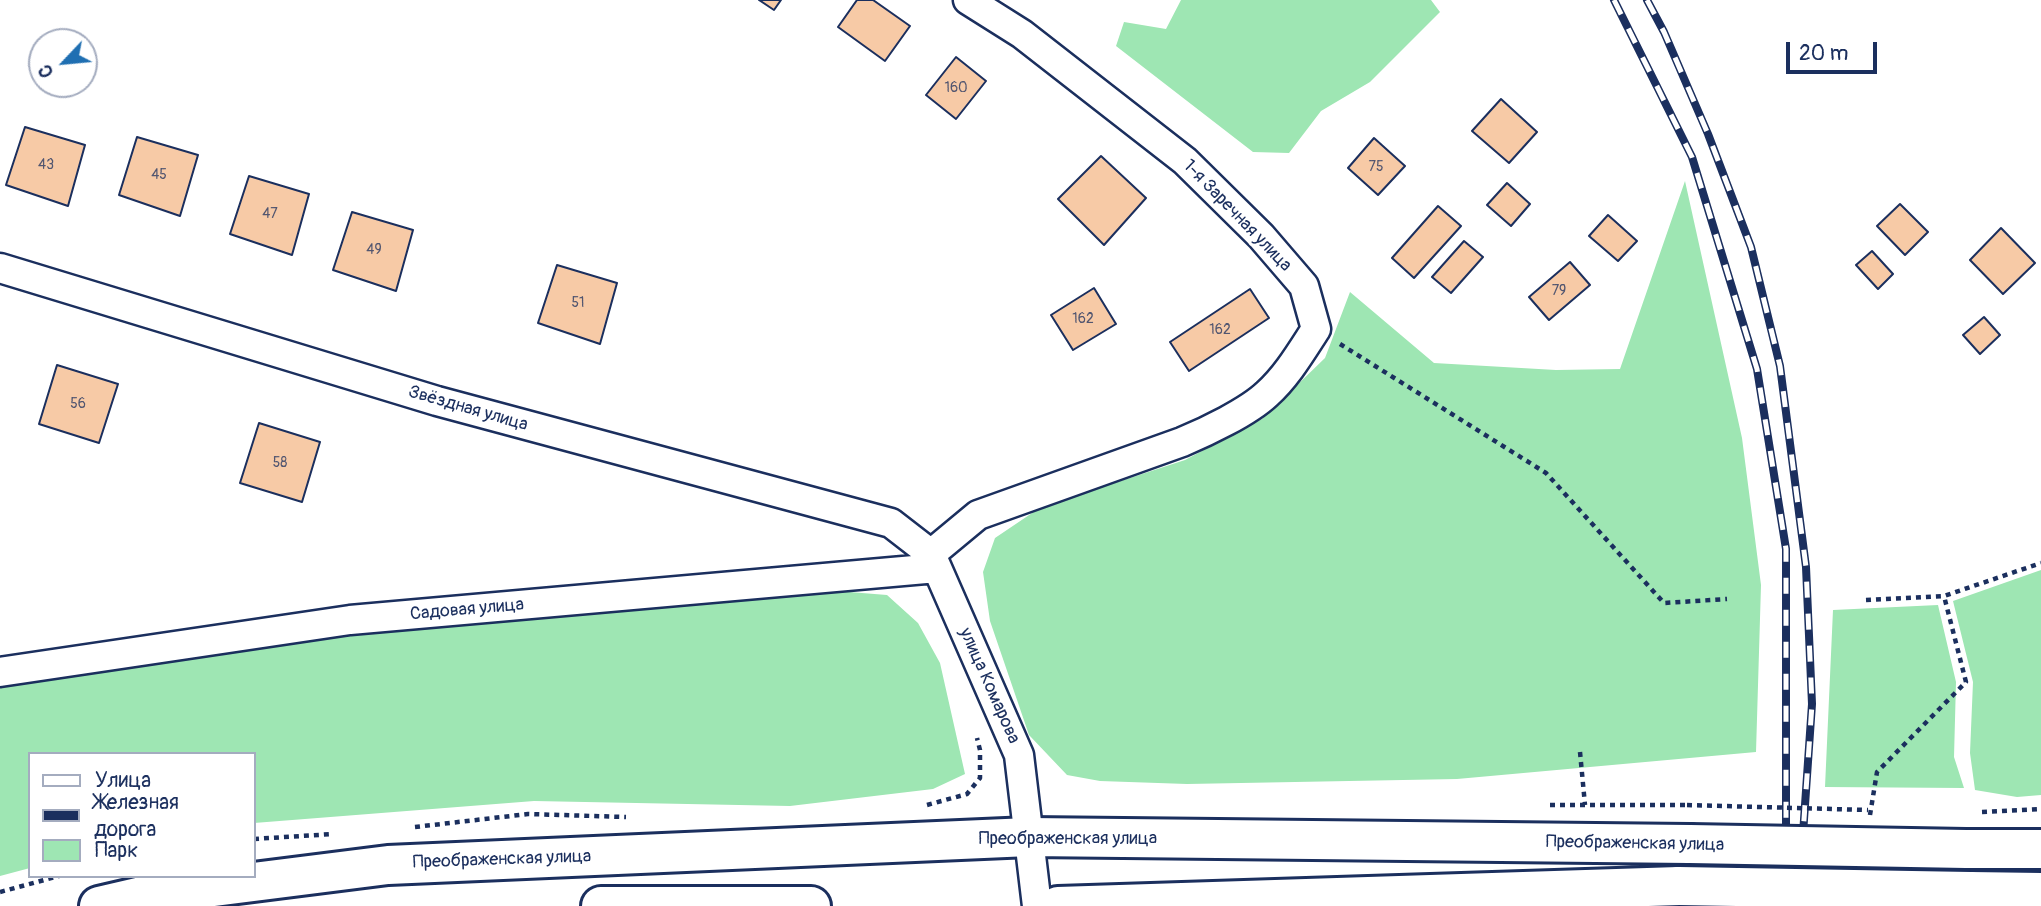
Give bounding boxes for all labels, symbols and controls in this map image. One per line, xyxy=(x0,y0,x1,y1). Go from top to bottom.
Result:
north arrow xyxy=(28,28,98,98)
scale bar xyxy=(1789,28,1880,72)
text: 20 m xyxy=(1799,40,1848,67)
text: С xyxy=(33,61,59,82)
house number: 160 xyxy=(944,80,968,96)
street label: 1-я Заречная улица xyxy=(1178,156,1296,276)
house number: 43 xyxy=(38,157,54,173)
house number: 75 xyxy=(1369,159,1383,175)
house number: 45 xyxy=(151,167,167,183)
house number: 47 xyxy=(262,206,278,222)
house number: 49 xyxy=(366,242,382,258)
house number: 79 xyxy=(1552,283,1566,299)
house number: 51 xyxy=(571,295,585,311)
house number: 162 xyxy=(1072,311,1094,327)
house number: 162 xyxy=(1209,322,1231,338)
street label: Звёздная улица xyxy=(406,382,530,436)
house number: 56 xyxy=(70,396,86,412)
house number: 58 xyxy=(273,455,287,471)
street label: Садовая улица xyxy=(409,594,525,626)
street label: улица Комарова xyxy=(954,625,1024,747)
legend xyxy=(28,752,256,878)
text: Улица xyxy=(95,767,151,794)
text: Железная дорога xyxy=(94,789,179,843)
street label: Преображенская улица xyxy=(979,828,1157,850)
street label: Преображенская улица xyxy=(1546,832,1724,856)
text: Парк xyxy=(95,837,138,864)
street label: Преображенская улица xyxy=(412,846,592,874)

